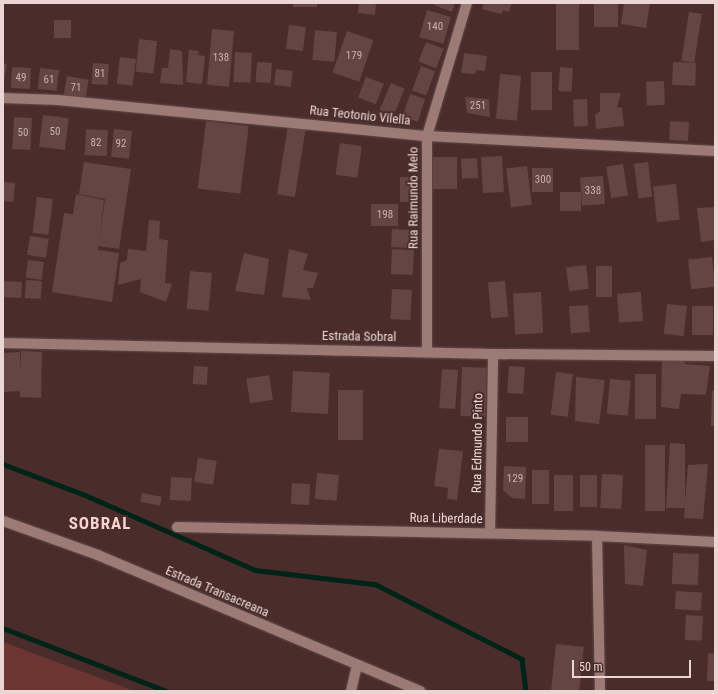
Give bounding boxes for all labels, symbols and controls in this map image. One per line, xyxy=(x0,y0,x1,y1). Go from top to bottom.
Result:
house number: 140 xyxy=(427,20,443,34)
house number: 179 xyxy=(346,49,362,63)
house number: 138 xyxy=(213,51,229,65)
house number: 81 xyxy=(95,67,105,81)
house number: 49 xyxy=(16,71,26,85)
house number: 61 xyxy=(44,73,54,87)
house number: 71 xyxy=(71,81,81,95)
house number: 251 xyxy=(470,99,486,113)
street label: Rua Teotonio Vilella xyxy=(309,103,411,129)
house number: 50 xyxy=(50,125,60,139)
house number: 50 xyxy=(18,126,28,140)
house number: 82 xyxy=(91,136,101,150)
house number: 92 xyxy=(116,137,126,151)
street label: Rua Raimundo Melo xyxy=(406,147,422,249)
house number: 300 xyxy=(535,173,551,187)
house number: 338 xyxy=(585,184,601,198)
house number: 198 xyxy=(377,208,393,222)
street label: Estrada Sobral xyxy=(322,329,396,345)
street label: Rua Edmundo Pinto xyxy=(469,393,487,493)
house number: 129 xyxy=(507,472,523,486)
street label: Rua Liberdade xyxy=(409,511,483,527)
district label: SOBRAL xyxy=(69,514,131,534)
street label: Estrada Transacreana xyxy=(163,563,271,621)
scale bar xyxy=(574,652,693,678)
text: 50 m xyxy=(579,660,603,674)

